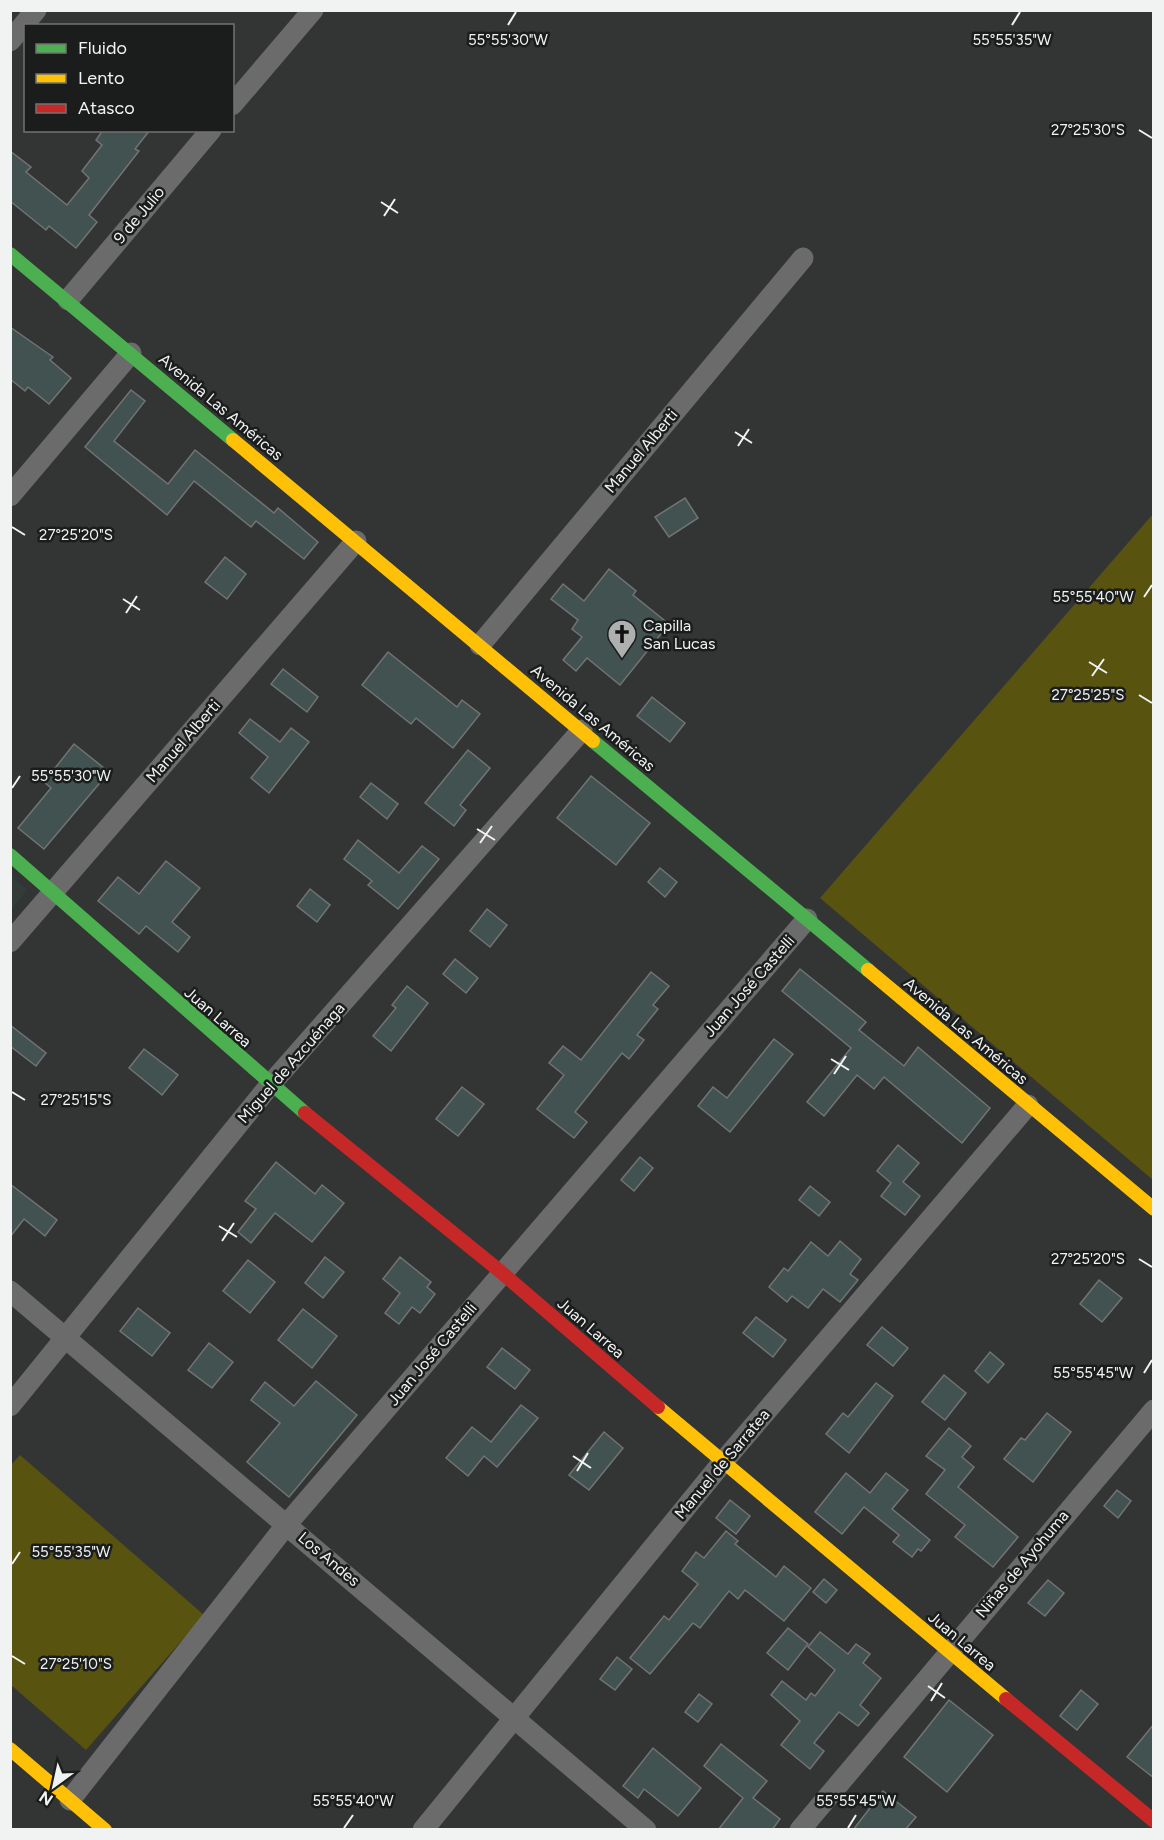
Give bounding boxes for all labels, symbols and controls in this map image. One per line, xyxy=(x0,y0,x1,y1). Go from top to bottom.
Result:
legend xyxy=(24,24,234,132)
text: 55°55'30"W xyxy=(468,31,549,49)
text: 55°55'35"W xyxy=(972,31,1052,49)
text: Fluido xyxy=(78,37,127,59)
text: Lento xyxy=(78,67,124,89)
text: Atasco xyxy=(78,97,135,119)
text: 27°25'30"S xyxy=(1051,121,1125,139)
street label: 9 de Julio xyxy=(110,183,168,247)
street label: Avenida Las Américas xyxy=(155,350,287,464)
street label: Manuel Alberti xyxy=(600,405,682,497)
text: 27°25'20"S xyxy=(39,526,113,544)
text: 55°55'40"W xyxy=(1052,588,1134,606)
place label: Capilla San Lucas xyxy=(643,616,715,653)
church icon: Capilla San Lucas xyxy=(606,618,638,660)
street label: Avenida Las Américas xyxy=(527,661,659,775)
text: 27°25'25"S xyxy=(1051,686,1125,704)
street label: Manuel Alberti xyxy=(142,696,224,786)
text: 55°55'30"W xyxy=(31,767,112,785)
street label: Juan José Castelli xyxy=(700,931,798,1041)
street label: Avenida Las Américas xyxy=(900,974,1032,1088)
street label: Juan Larrea xyxy=(181,983,255,1051)
street label: Miguel de Azcuénaga xyxy=(233,999,349,1127)
text: 27°25'15"S xyxy=(41,1091,111,1109)
text: 27°25'20"S xyxy=(1051,1250,1125,1268)
street label: Juan Larrea xyxy=(554,1294,628,1362)
street label: Juan José Castelli xyxy=(383,1299,481,1409)
text: 55°55'45"W xyxy=(1053,1364,1134,1382)
street label: Manuel de Sarratea xyxy=(670,1405,774,1523)
street label: Niñas de Ayohuma xyxy=(972,1506,1072,1622)
street label: Los Andes xyxy=(294,1528,364,1590)
text: 55°55'35"W xyxy=(31,1543,111,1561)
street label: Juan Larrea xyxy=(924,1607,1000,1675)
text: 27°25'10"S xyxy=(40,1655,112,1673)
north arrow xyxy=(24,1756,84,1816)
text: N xyxy=(36,1787,56,1809)
text: 55°55'40"W xyxy=(312,1792,394,1810)
text: 55°55'45"W xyxy=(816,1792,897,1810)

